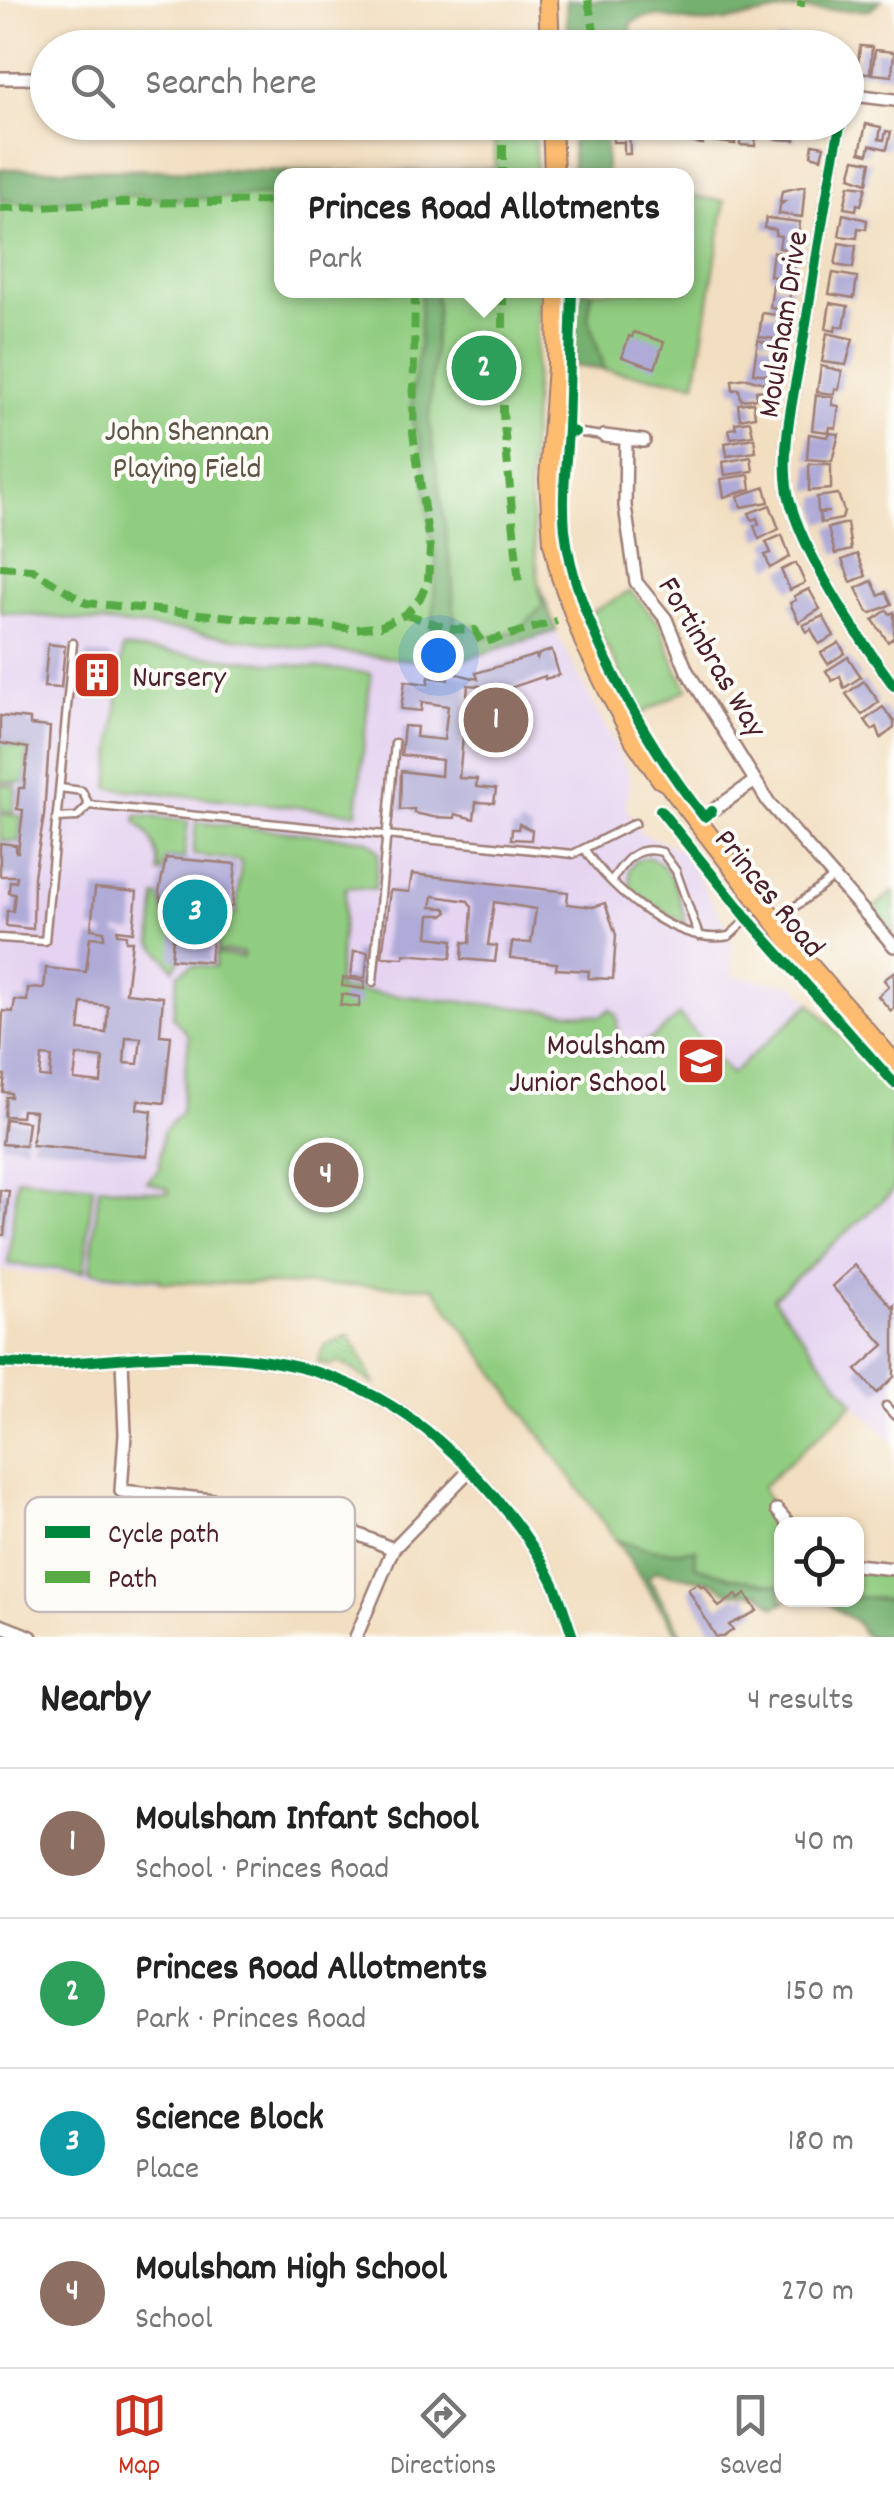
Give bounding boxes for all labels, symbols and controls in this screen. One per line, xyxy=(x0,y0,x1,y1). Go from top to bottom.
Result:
search box xyxy=(30,30,864,140)
icon: search xyxy=(65,58,120,113)
text: Search here xyxy=(145,58,317,113)
popup xyxy=(274,168,694,298)
text: Princes Road Allotments xyxy=(308,183,660,238)
street label: Moulsham Drive xyxy=(748,228,823,421)
text: Park xyxy=(308,238,362,284)
pin: 2 xyxy=(452,330,516,406)
park label: John Shennan Playing Field xyxy=(105,411,269,494)
street label: Fortinbras Way xyxy=(643,569,776,749)
your location xyxy=(413,630,464,681)
building icon: Nursery xyxy=(71,649,123,701)
place label: Nursery xyxy=(132,657,227,703)
pin: 1 xyxy=(464,682,528,758)
street label: Princes Road xyxy=(701,821,834,970)
pin: 3 xyxy=(162,874,228,950)
place label: Moulsham Junior School xyxy=(509,1025,666,1108)
school or university icon: Moulsham Junior School xyxy=(675,1035,727,1087)
pin: 4 xyxy=(294,1138,358,1212)
legend xyxy=(25,1497,355,1612)
text: Cycle path xyxy=(108,1517,219,1557)
map controls xyxy=(774,1517,864,1607)
button: locate xyxy=(774,1517,864,1607)
text: Path xyxy=(108,1562,157,1602)
text: Nearby xyxy=(40,1672,150,1732)
text: 4 results xyxy=(747,1679,854,1725)
text: Moulsham Infant School xyxy=(135,1793,479,1848)
text: 1 xyxy=(69,1820,76,1866)
text: 40 m xyxy=(794,1820,854,1866)
text: School · Princes Road xyxy=(135,1848,389,1894)
text: Princes Road Allotments xyxy=(135,1943,488,1998)
text: 2 xyxy=(66,1970,79,2016)
text: 150 m xyxy=(785,1970,854,2016)
text: Park · Princes Road xyxy=(135,1998,366,2044)
text: Science Block xyxy=(135,2093,324,2148)
text: 3 xyxy=(65,2120,80,2166)
text: 180 m xyxy=(787,2120,854,2166)
text: Place xyxy=(135,2148,199,2194)
text: Moulsham High School xyxy=(135,2243,447,2298)
text: 4 xyxy=(66,2270,79,2316)
text: 270 m xyxy=(781,2270,854,2316)
text: School xyxy=(135,2298,213,2344)
tab: Map xyxy=(112,2388,167,2488)
tab: Directions xyxy=(390,2388,496,2488)
tab: Saved xyxy=(720,2388,782,2488)

